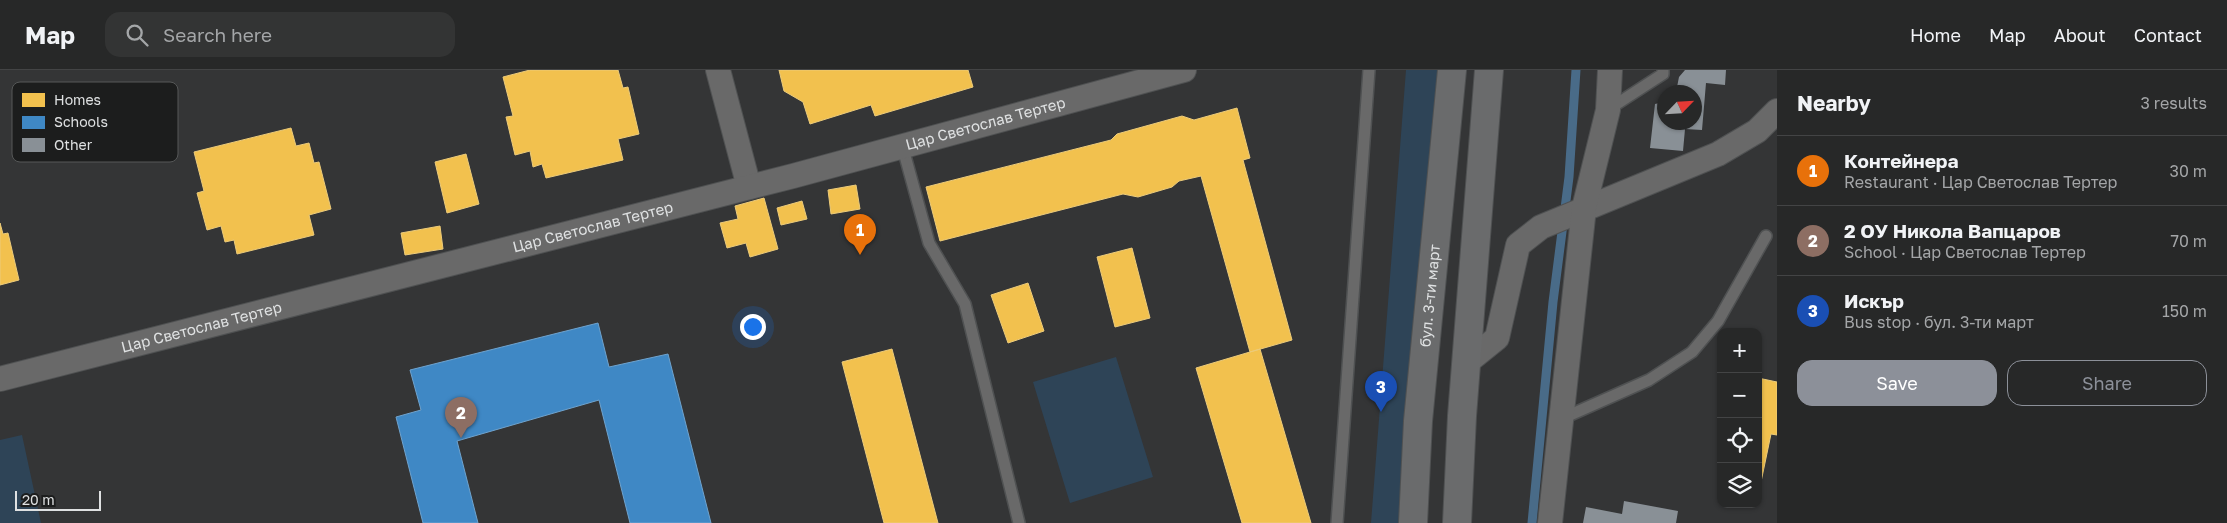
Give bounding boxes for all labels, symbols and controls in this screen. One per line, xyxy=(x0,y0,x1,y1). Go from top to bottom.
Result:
search box xyxy=(105,12,455,57)
text: Map xyxy=(25,20,75,49)
icon: search xyxy=(123,21,151,49)
text: Search here xyxy=(163,23,272,46)
text: Home xyxy=(1910,24,1961,46)
text: Map xyxy=(1989,24,2026,46)
text: About xyxy=(2054,24,2106,46)
text: Contact xyxy=(2134,24,2202,46)
legend xyxy=(12,82,178,162)
north arrow xyxy=(1657,85,1702,130)
text: Nearby xyxy=(1797,90,1871,116)
text: Homes xyxy=(54,91,101,108)
street label: Цар Светослав Тертер xyxy=(903,93,1067,153)
text: 3 results xyxy=(2140,93,2207,113)
text: Schools xyxy=(54,113,108,130)
text: Other xyxy=(54,136,93,153)
text: Контейнера xyxy=(1844,149,1959,172)
text: 1 xyxy=(1809,161,1817,181)
text: 30 m xyxy=(2170,161,2207,181)
text: Restaurant · Цар Светослав Тертер xyxy=(1844,172,2117,192)
street label: Цар Светослав Тертер xyxy=(510,197,675,255)
pin: 1 xyxy=(844,214,876,255)
text: 2 ОУ Никола Вапцаров xyxy=(1844,219,2061,242)
text: 2 xyxy=(1808,231,1818,251)
text: 70 m xyxy=(2170,231,2207,251)
text: School · Цар Светослав Тертер xyxy=(1844,242,2086,262)
street label: бул. 3-ти март xyxy=(1415,243,1443,348)
text: Искър xyxy=(1844,289,1904,312)
street label: Цар Светослав Тертер xyxy=(119,297,283,356)
text: 3 xyxy=(1808,301,1818,321)
text: 150 m xyxy=(2162,301,2207,321)
text: Bus stop · бул. 3-ти март xyxy=(1844,312,2034,332)
your location xyxy=(740,314,766,340)
map controls xyxy=(1717,328,1762,508)
button: + xyxy=(1717,328,1762,373)
button: Save xyxy=(1797,360,1997,406)
button: Share xyxy=(2007,360,2207,406)
pin: 3 xyxy=(1365,371,1397,412)
button: − xyxy=(1717,373,1762,418)
pin: 2 xyxy=(445,397,477,438)
button: locate xyxy=(1717,418,1762,463)
button: layers xyxy=(1717,463,1762,508)
scale bar xyxy=(15,488,101,511)
text: 20 m xyxy=(22,491,55,508)

